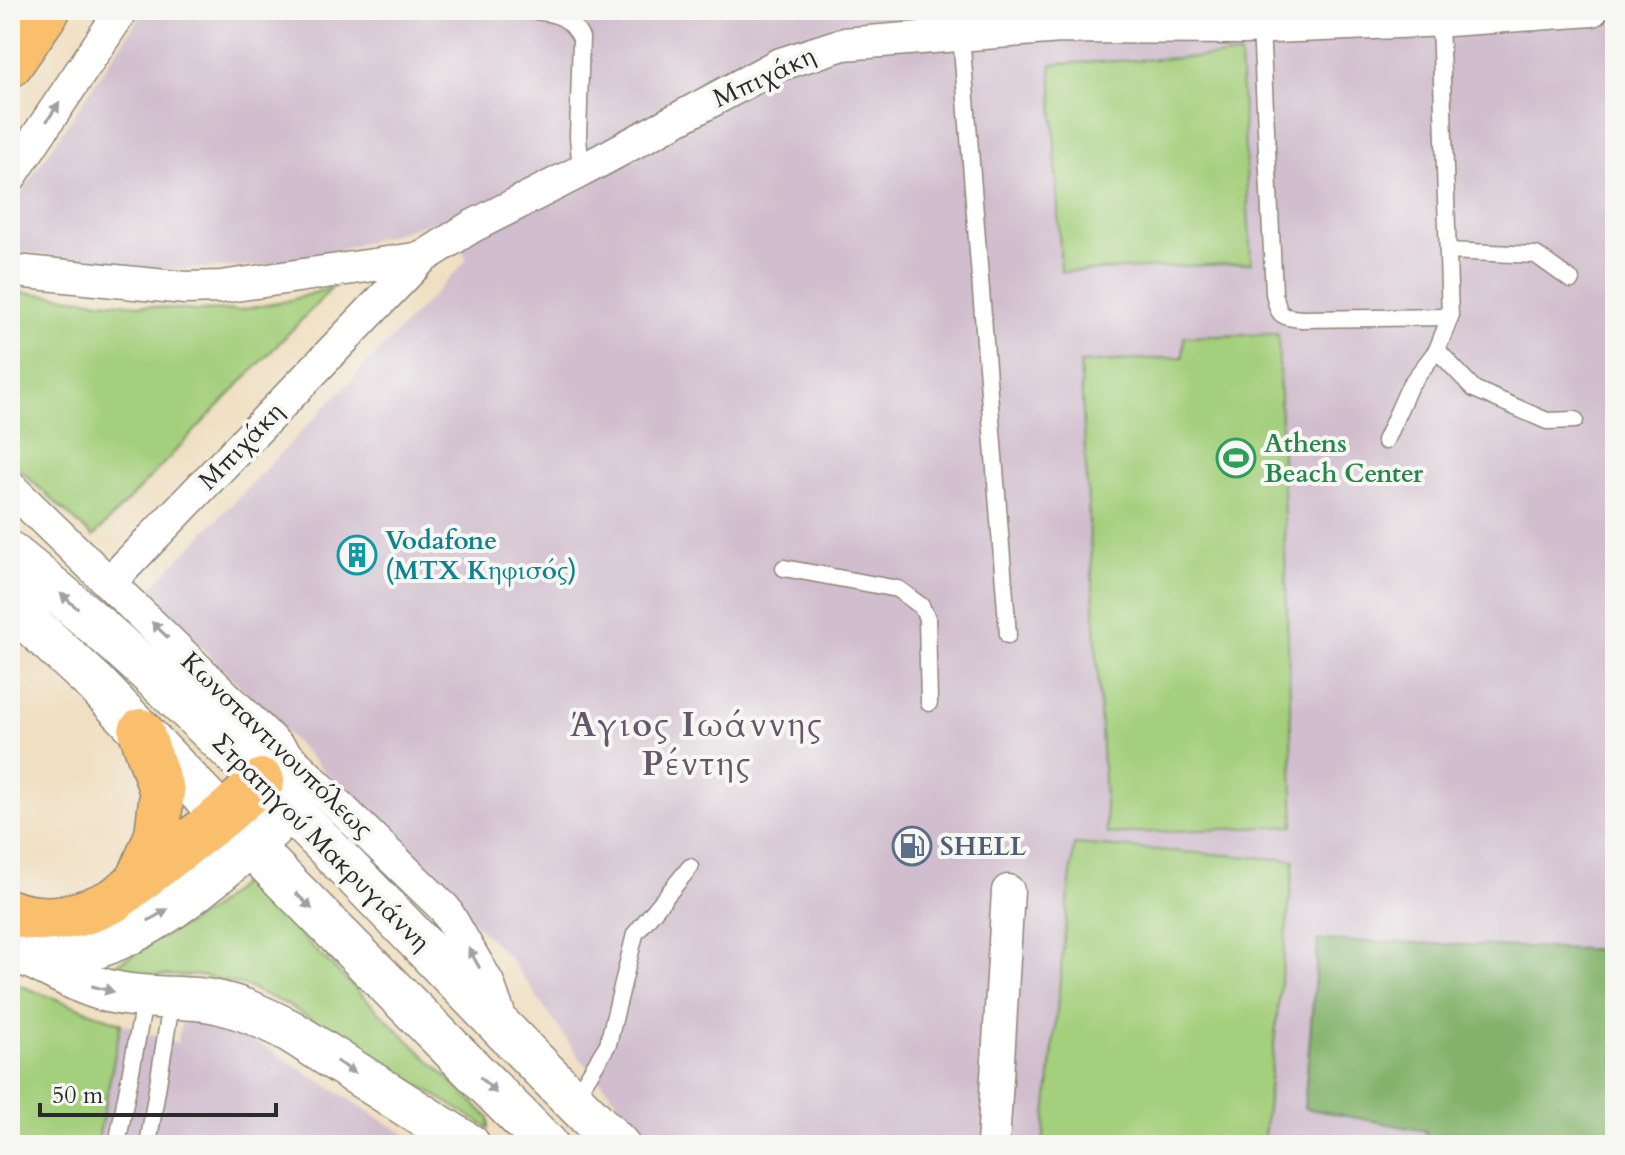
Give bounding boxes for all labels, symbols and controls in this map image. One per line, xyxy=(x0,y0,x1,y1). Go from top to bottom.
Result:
street label: Μπιχάκη xyxy=(707,38,821,116)
one-way arrow xyxy=(46,101,60,123)
street label: Μπιχάκη xyxy=(190,395,292,497)
place label: Athens Beach Center xyxy=(1264,426,1424,491)
sports icon: Athens Beach Center xyxy=(1215,437,1257,479)
place label: Vodafone (MTX Κηφισός) xyxy=(385,523,577,588)
building icon: Vodafone (MTX Κηφισός) xyxy=(336,534,378,576)
one-way arrow xyxy=(59,593,79,610)
one-way arrow xyxy=(151,621,170,640)
street label: Κωνσταντινουπόλεως xyxy=(173,644,381,846)
district label: Άγιος Ιωάννης Ρέντης xyxy=(570,702,823,787)
street label: Στρατηγού Μακρυγιάννη xyxy=(204,725,438,959)
fuel station icon: SHELL xyxy=(891,825,933,867)
place label: SHELL xyxy=(940,829,1027,864)
one-way arrow xyxy=(295,891,313,910)
one-way arrow xyxy=(147,908,169,922)
one-way arrow xyxy=(468,947,482,969)
one-way arrow xyxy=(91,984,116,996)
one-way arrow xyxy=(335,1059,356,1074)
scale bar xyxy=(40,1067,276,1117)
one-way arrow xyxy=(478,1075,497,1094)
text: 50 m xyxy=(52,1079,104,1112)

